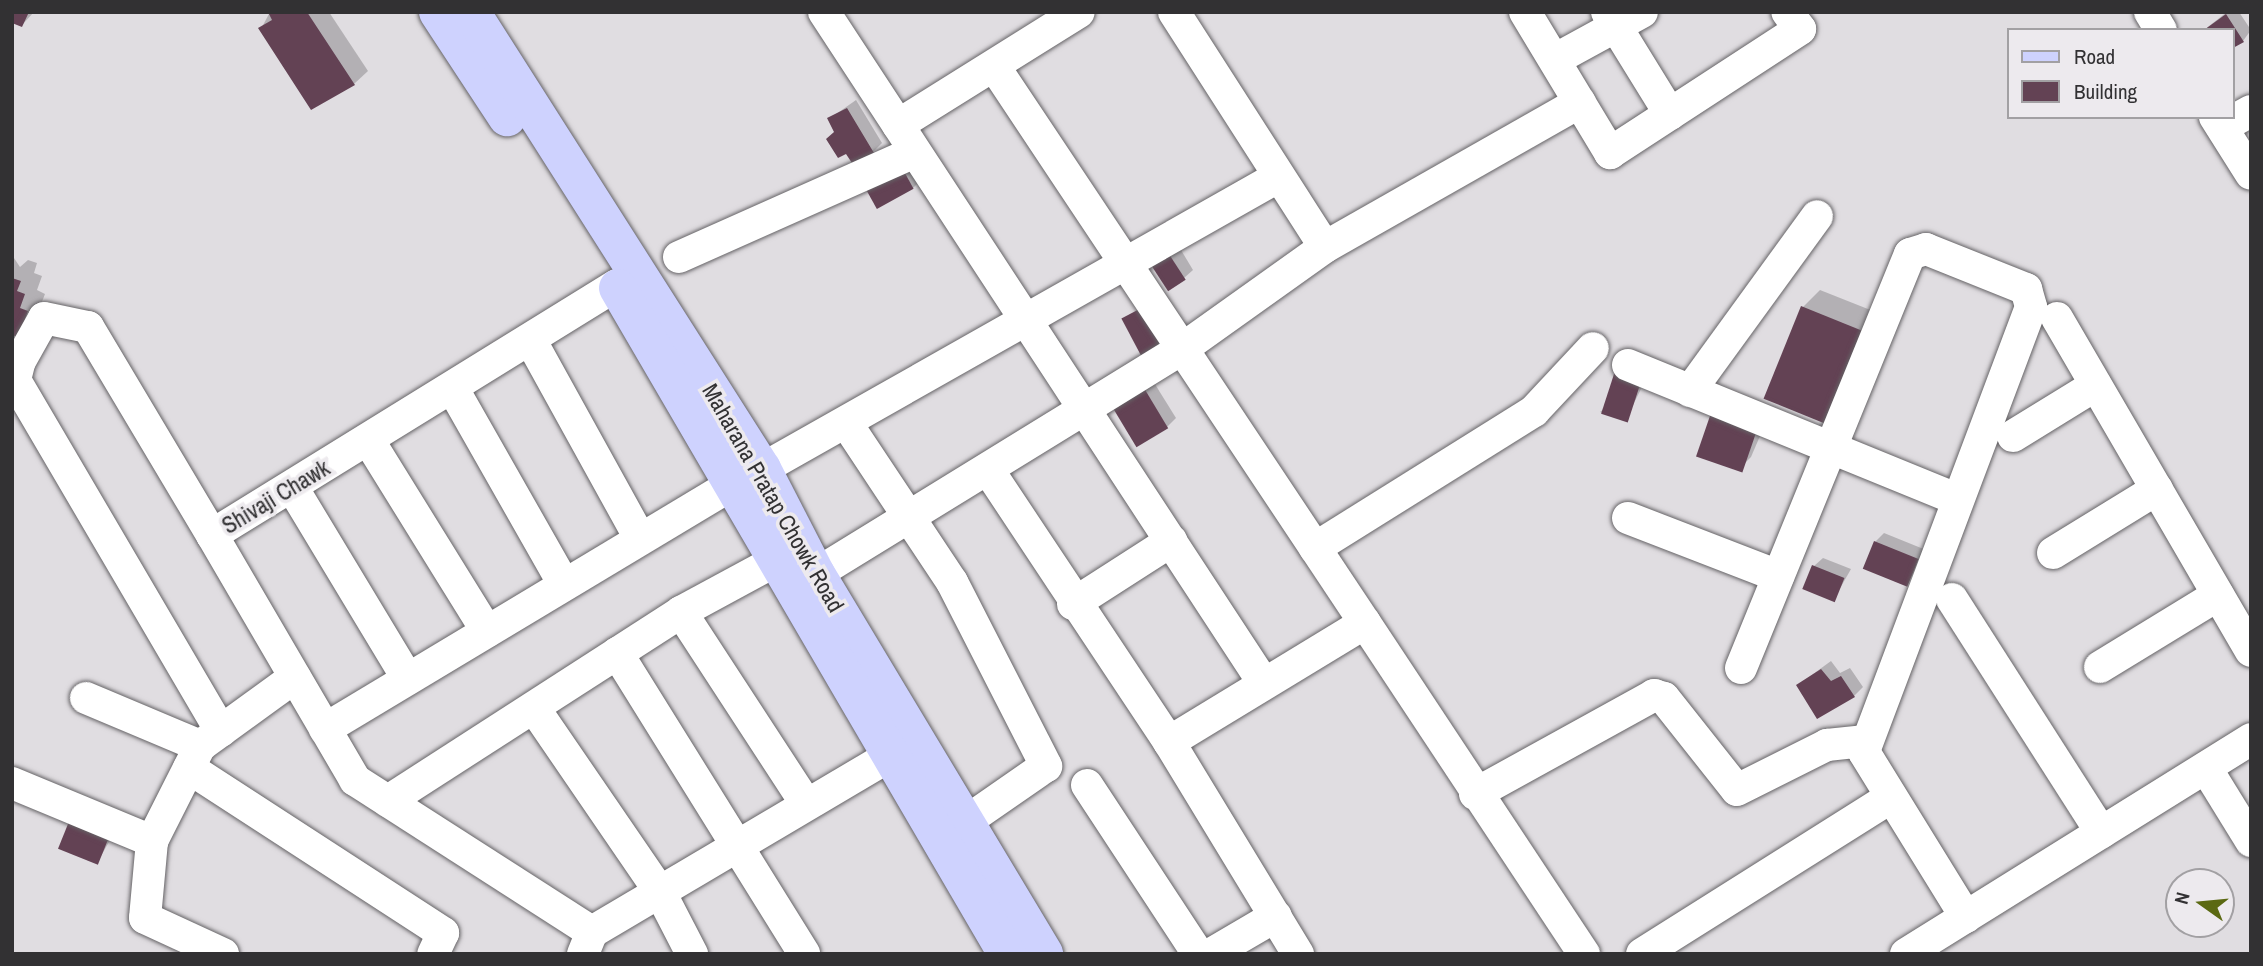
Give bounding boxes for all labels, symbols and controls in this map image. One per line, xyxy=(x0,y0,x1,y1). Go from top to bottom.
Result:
legend xyxy=(2008,28,2235,119)
text: Road xyxy=(2074,42,2115,71)
text: Building xyxy=(2074,77,2137,106)
street label: Maharana Pratap Chowk Road xyxy=(696,379,850,617)
street label: Shivaji Chawk xyxy=(217,454,335,540)
north arrow xyxy=(2165,868,2235,938)
text: N xyxy=(2168,889,2196,907)

